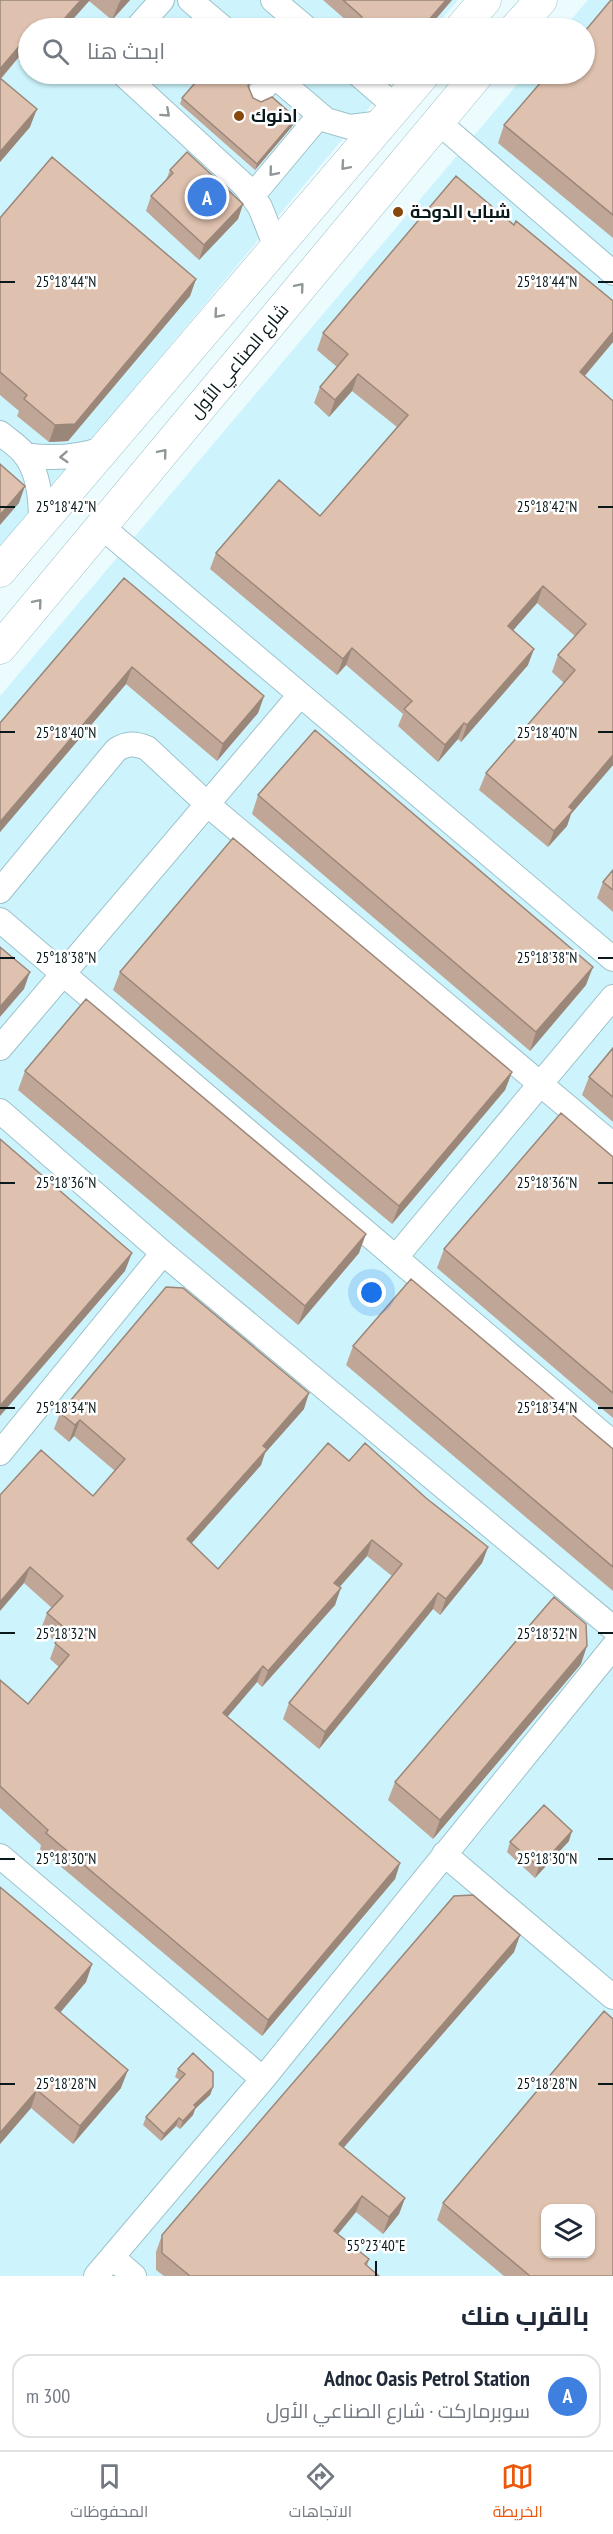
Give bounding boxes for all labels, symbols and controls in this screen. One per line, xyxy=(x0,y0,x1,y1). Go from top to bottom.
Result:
search box xyxy=(18,18,595,84)
icon: search xyxy=(39,35,72,68)
text: ابحث هنا xyxy=(87,37,165,65)
place label: ادنوك xyxy=(251,104,298,127)
one-way arrow xyxy=(159,106,170,117)
marker: ادنوك xyxy=(232,109,246,123)
one-way arrow xyxy=(341,159,352,170)
one-way arrow xyxy=(269,165,280,176)
pin: A xyxy=(188,174,226,220)
place label: شباب الدوحة xyxy=(410,200,511,223)
marker: شباب الدوحة xyxy=(391,205,405,219)
text: 25°18'44"N xyxy=(36,272,96,291)
text: 25°18'44"N xyxy=(517,272,577,291)
one-way arrow xyxy=(293,282,304,293)
street label: شارع الصناعي الأول xyxy=(184,298,296,425)
one-way arrow xyxy=(214,307,225,318)
one-way arrow xyxy=(155,449,166,460)
one-way arrow xyxy=(60,450,69,463)
text: 25°18'42"N xyxy=(36,497,96,516)
text: 25°18'42"N xyxy=(517,497,577,516)
one-way arrow xyxy=(30,599,41,610)
text: 25°18'40"N xyxy=(36,723,96,742)
text: 25°18'40"N xyxy=(517,723,577,742)
text: 25°18'38"N xyxy=(36,948,96,967)
text: 25°18'38"N xyxy=(517,948,577,967)
text: 25°18'36"N xyxy=(36,1173,96,1192)
text: 25°18'36"N xyxy=(517,1173,577,1192)
your location xyxy=(357,1278,386,1307)
text: 25°18'34"N xyxy=(36,1398,96,1417)
text: 25°18'34"N xyxy=(517,1398,577,1417)
text: 25°18'32"N xyxy=(36,1624,96,1643)
text: 25°18'32"N xyxy=(517,1624,577,1643)
text: 25°18'30"N xyxy=(36,1849,96,1868)
text: 25°18'30"N xyxy=(517,1849,577,1868)
text: 25°18'28"N xyxy=(36,2074,96,2093)
text: 25°18'28"N xyxy=(517,2074,577,2093)
map controls xyxy=(541,2204,595,2258)
button: layers xyxy=(541,2204,595,2258)
text: 55°23'40"E xyxy=(346,2236,406,2255)
text: بالقرب منك xyxy=(461,2299,589,2332)
text: Adnoc Oasis Petrol Station xyxy=(324,2364,530,2392)
text: 300 m xyxy=(26,2383,70,2409)
text: A xyxy=(562,2383,573,2409)
text: سوبرماركت · شارع الصناعي الأول xyxy=(266,2398,530,2424)
tab: المحفوظات xyxy=(70,2460,148,2526)
tab: الاتجاهات xyxy=(289,2460,352,2526)
tab: الخريطة xyxy=(493,2460,543,2526)

